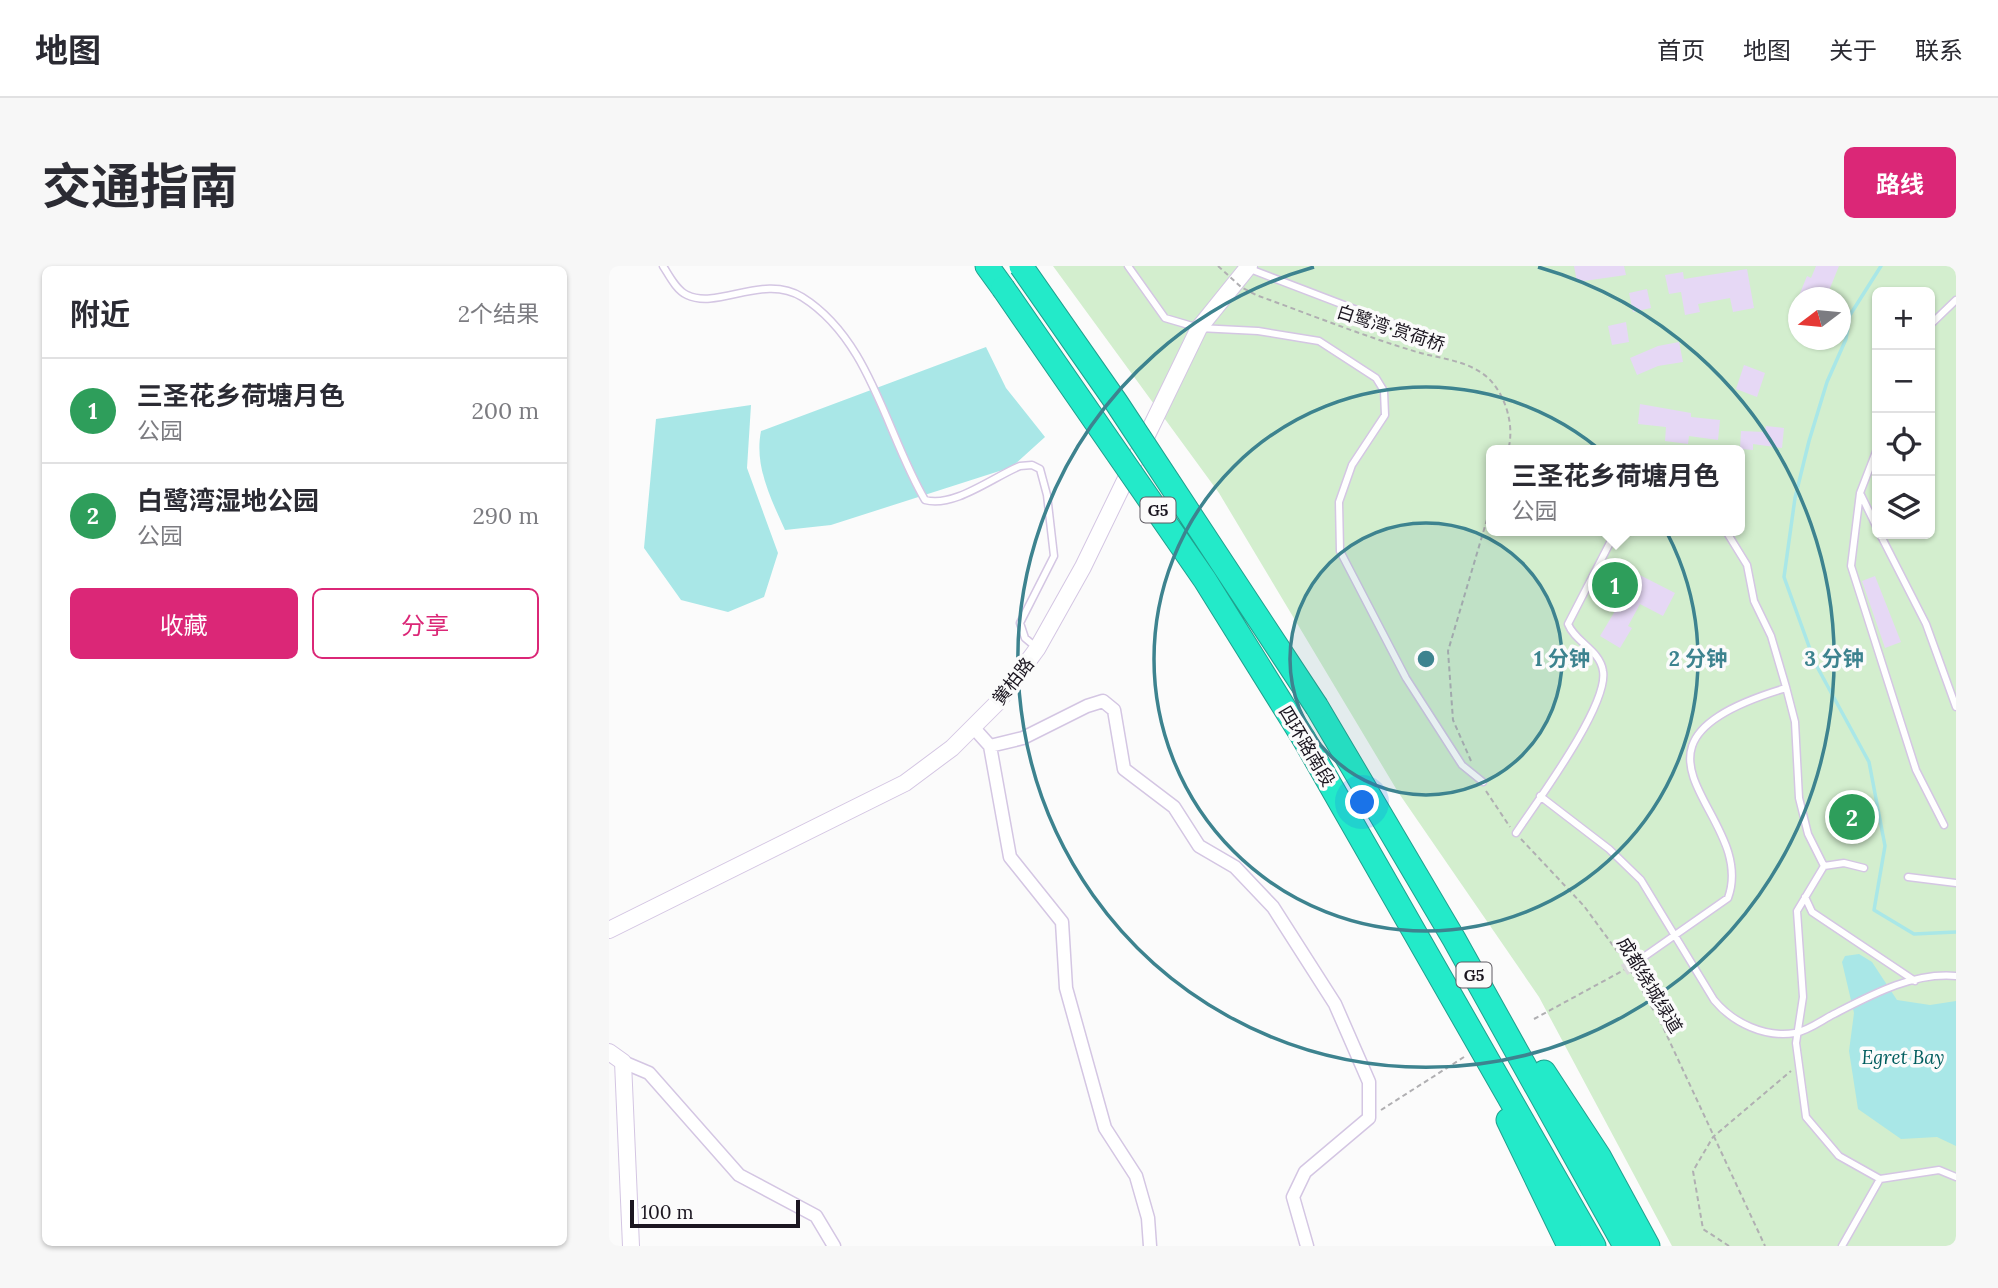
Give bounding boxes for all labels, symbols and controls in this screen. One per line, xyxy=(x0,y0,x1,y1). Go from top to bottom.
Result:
text: 地图 xyxy=(35,29,101,71)
text: 首页 xyxy=(1657,35,1705,66)
text: 地图 xyxy=(1743,35,1791,66)
text: 关于 xyxy=(1829,35,1877,66)
text: 联系 xyxy=(1915,35,1963,66)
button: 路线 xyxy=(1844,147,1956,218)
text: 交通指南 xyxy=(42,155,238,217)
north arrow xyxy=(1788,287,1851,350)
map controls xyxy=(1872,287,1935,539)
button: + xyxy=(1872,287,1935,350)
text: 附近 xyxy=(70,295,130,333)
text: 2个结果 xyxy=(458,299,539,328)
street label: 白鹭湾·赏荷桥 xyxy=(1334,300,1448,356)
button: − xyxy=(1872,350,1935,413)
text: 三圣花乡荷塘月色 xyxy=(137,379,345,412)
text: 1 xyxy=(88,396,98,425)
text: 200 m xyxy=(471,396,539,425)
button: locate xyxy=(1872,413,1935,476)
text: 公园 xyxy=(137,416,183,445)
popup xyxy=(1486,445,1745,536)
text: 三圣花乡荷塘月色 xyxy=(1511,459,1720,492)
button: layers xyxy=(1872,476,1935,539)
text: 白鹭湾湿地公园 xyxy=(137,484,319,517)
text: 公园 xyxy=(1511,496,1557,525)
road number: G5 xyxy=(1141,498,1175,522)
text: 2 xyxy=(87,501,99,530)
text: 290 m xyxy=(472,501,539,530)
text: 公园 xyxy=(137,521,183,550)
pin: 1 xyxy=(1592,559,1638,611)
button: 收藏 xyxy=(70,588,298,659)
button: 分享 xyxy=(312,588,539,659)
text: 1 分钟 xyxy=(1534,645,1590,672)
text: 2 分钟 xyxy=(1669,645,1727,672)
text: 3 分钟 xyxy=(1804,645,1864,672)
centre of rings xyxy=(1414,647,1438,671)
street label: 黉柏路 xyxy=(987,653,1039,709)
street label: 四环路南段 xyxy=(1274,702,1340,790)
your location xyxy=(1345,785,1379,819)
pin: 2 xyxy=(1829,791,1875,843)
street label: 成都绕城绿道 xyxy=(1612,933,1688,1037)
road number: G5 xyxy=(1457,962,1491,988)
water label: Egret Bay xyxy=(1862,1045,1944,1069)
scale bar xyxy=(630,1197,800,1229)
text: 100 m xyxy=(641,1200,694,1224)

